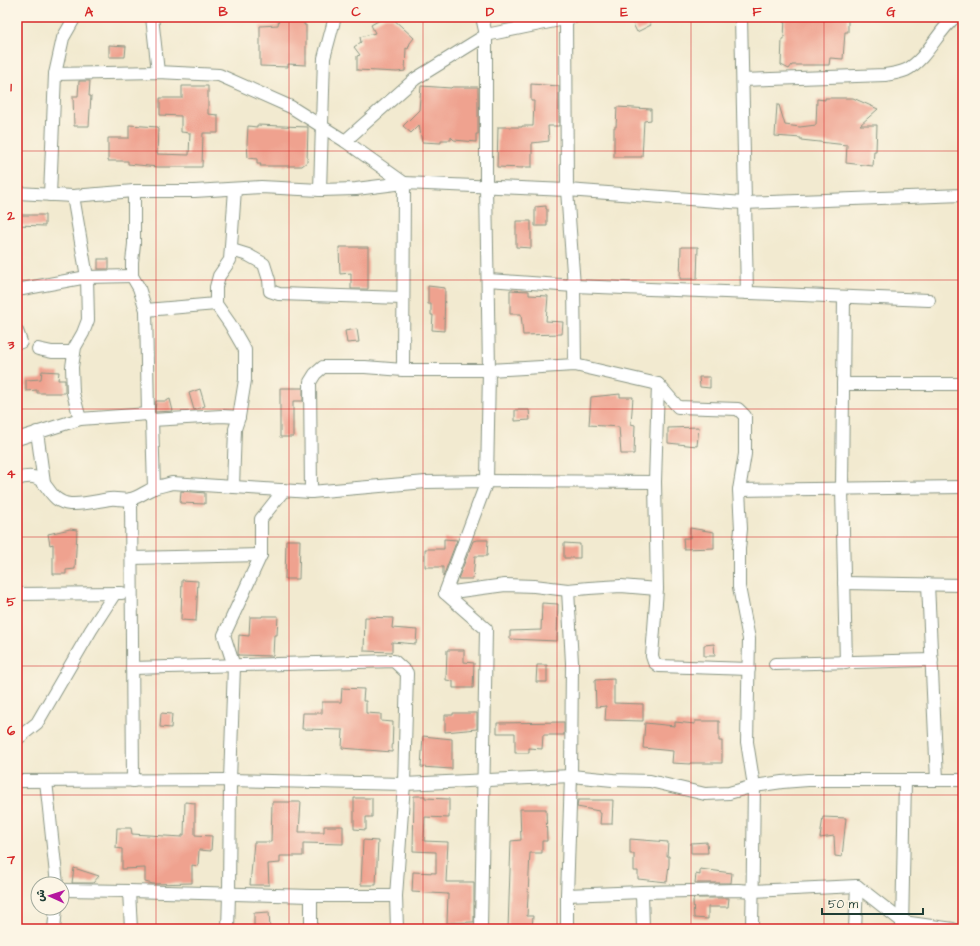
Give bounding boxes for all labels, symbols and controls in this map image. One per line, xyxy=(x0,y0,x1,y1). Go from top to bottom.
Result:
text: A xyxy=(85,3,94,21)
text: B xyxy=(218,3,228,21)
text: C xyxy=(351,3,361,21)
text: D xyxy=(486,3,495,21)
text: E xyxy=(620,3,628,21)
text: F xyxy=(752,3,762,21)
text: G xyxy=(886,3,896,21)
text: 1 xyxy=(10,78,12,96)
text: 2 xyxy=(6,207,15,225)
text: 3 xyxy=(7,336,15,354)
text: 4 xyxy=(7,465,16,483)
text: 5 xyxy=(6,593,16,611)
text: 6 xyxy=(7,722,16,740)
text: 7 xyxy=(6,851,16,869)
north arrow xyxy=(30,876,70,916)
text: ش xyxy=(33,889,48,902)
scale bar xyxy=(822,890,923,916)
text: 50 m xyxy=(828,896,859,913)

